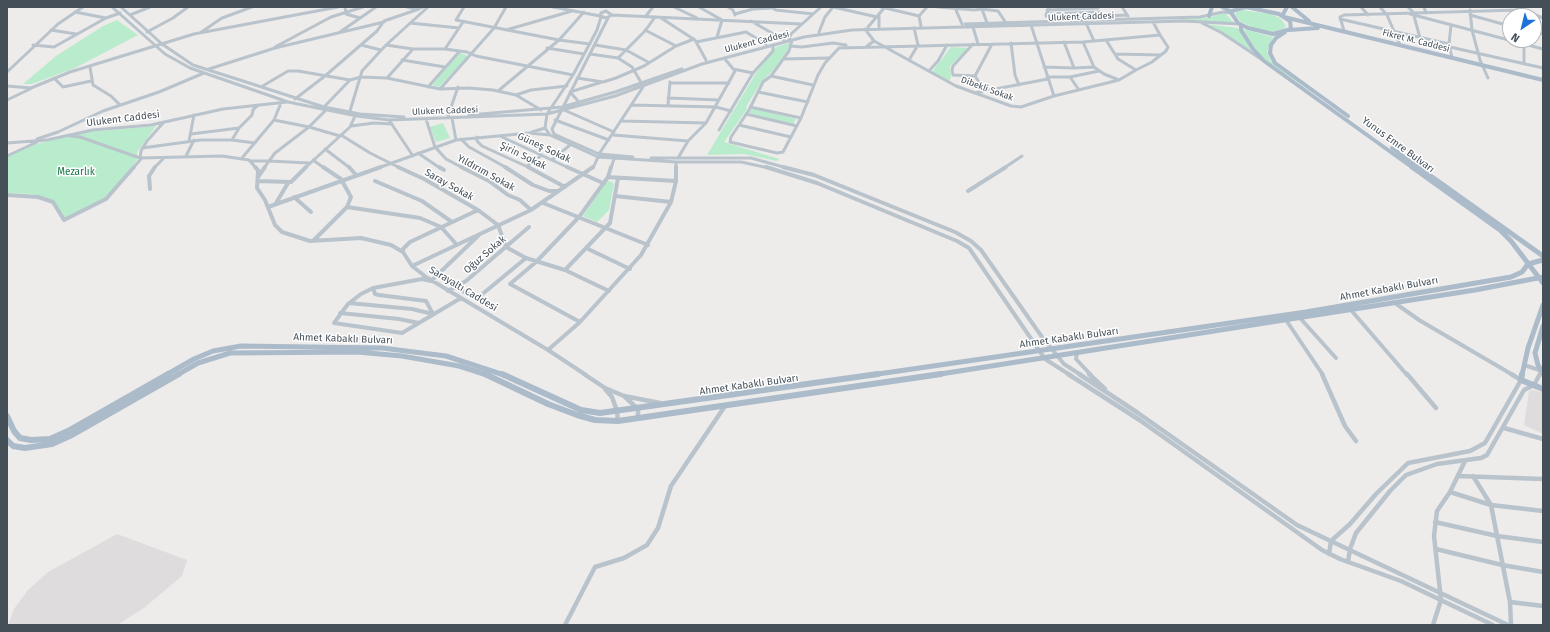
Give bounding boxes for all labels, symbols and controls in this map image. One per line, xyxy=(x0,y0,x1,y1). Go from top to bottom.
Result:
north arrow xyxy=(1502,8,1542,48)
street label: Ulukent Caddesi xyxy=(1048,10,1114,24)
street label: Fikret M. Caddesi xyxy=(1381,27,1451,55)
street label: Ulukent Caddesi xyxy=(723,29,791,55)
text: N xyxy=(1509,30,1522,45)
street label: Dibekli Sokak xyxy=(959,75,1015,103)
street label: Ulukent Caddesi xyxy=(412,104,478,118)
street label: Ulukent Caddesi xyxy=(86,109,160,129)
street label: Yunus Emre Bulvarı xyxy=(1359,115,1437,175)
street label: Güneş Sokak xyxy=(515,130,573,166)
street label: Şirin Sokak xyxy=(498,140,548,172)
street label: Yıldırım Sokak xyxy=(455,152,517,194)
park label: Mezarlık xyxy=(57,166,95,178)
street label: Saray Sokak xyxy=(422,167,476,203)
street label: Oğuz Sokak xyxy=(462,234,508,276)
street label: Sarayaltı Caddesi xyxy=(427,264,499,314)
street label: Ahmet Kabaklı Bulvarı xyxy=(1339,274,1439,304)
street label: Ahmet Kabaklı Bulvarı xyxy=(1019,325,1119,351)
street label: Ahmet Kabaklı Bulvarı xyxy=(293,331,393,347)
street label: Ahmet Kabaklı Bulvarı xyxy=(699,372,799,398)

